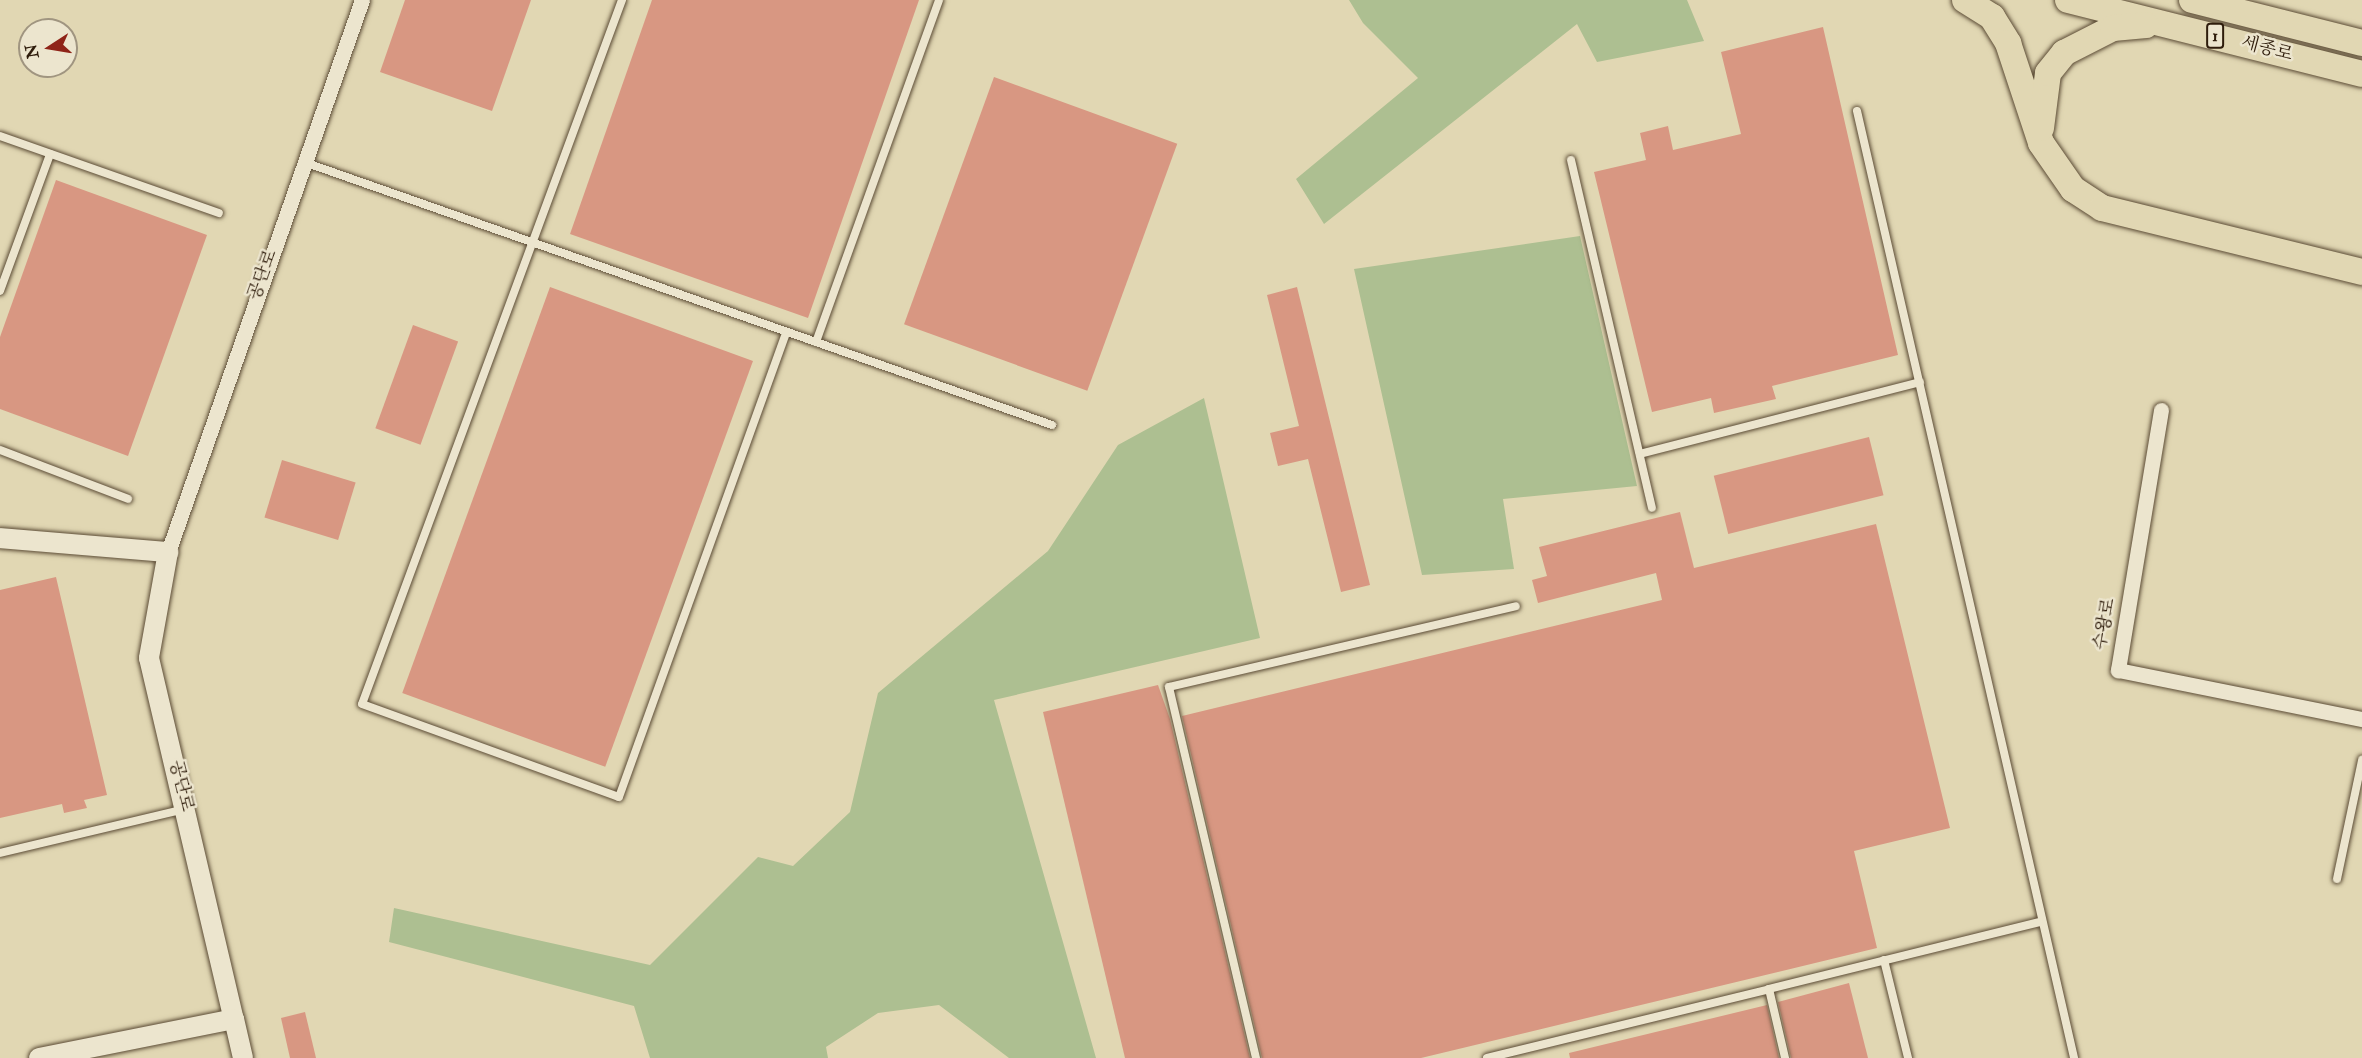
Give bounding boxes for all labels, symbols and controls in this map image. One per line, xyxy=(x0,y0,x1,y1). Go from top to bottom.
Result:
north arrow xyxy=(18,18,78,78)
road number: 1 xyxy=(2206,23,2224,49)
street label: 세종로 xyxy=(2239,32,2295,66)
text: N xyxy=(21,42,44,60)
street label: 공단로 xyxy=(244,247,282,303)
street label: 수왕로 xyxy=(2090,596,2120,652)
street label: 공단로 xyxy=(164,758,198,814)

